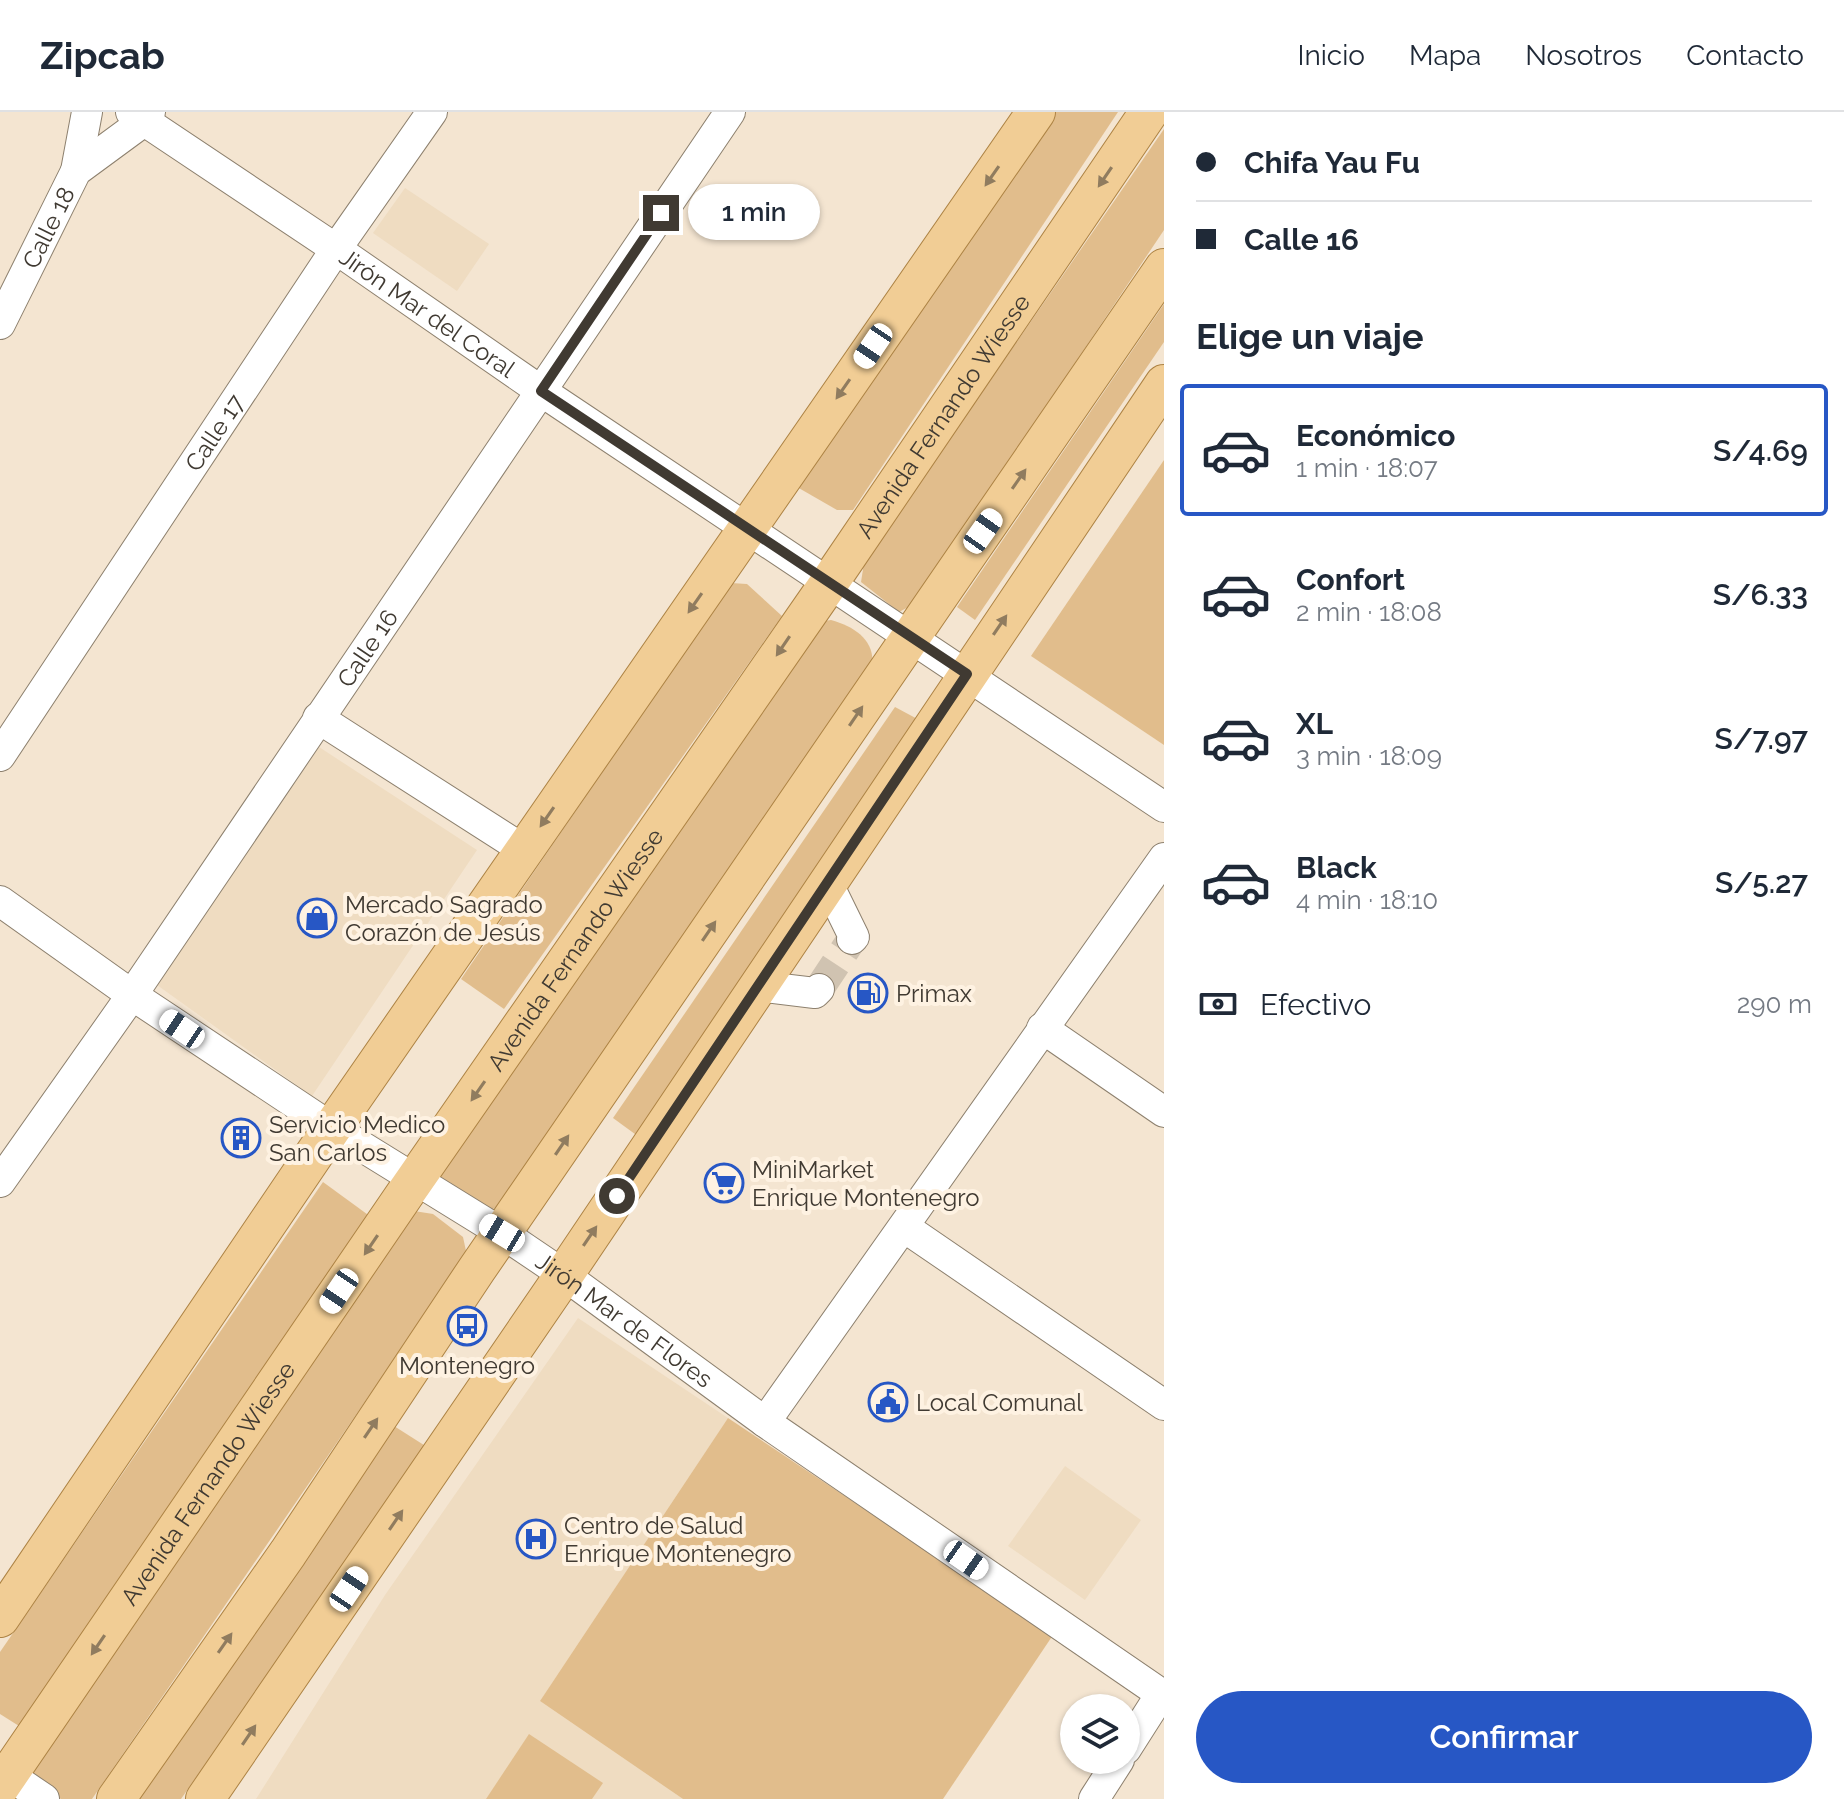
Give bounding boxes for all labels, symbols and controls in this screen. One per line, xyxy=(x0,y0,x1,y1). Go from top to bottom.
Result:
text: Zipcab xyxy=(40,33,165,78)
text: Inicio xyxy=(1297,39,1365,72)
text: Mapa xyxy=(1409,39,1481,72)
text: Nosotros xyxy=(1525,39,1642,72)
text: Contacto xyxy=(1686,39,1804,72)
text: Chifa Yau Fu xyxy=(1244,145,1420,180)
one-way arrow xyxy=(985,166,1000,187)
one-way arrow xyxy=(1098,166,1113,187)
street label: Calle 18 xyxy=(16,182,80,273)
callout: 1 min xyxy=(689,185,821,241)
route end xyxy=(643,195,679,231)
text: 1 min xyxy=(722,197,786,227)
text: Calle 16 xyxy=(1244,222,1359,257)
street label: Jirón Mar del Coral xyxy=(334,242,521,384)
street label: Avenida Fernando Wiesse xyxy=(850,288,1036,543)
text: Elige un viaje xyxy=(1196,315,1424,357)
car xyxy=(850,319,896,373)
one-way arrow xyxy=(836,379,851,400)
street label: Calle 17 xyxy=(179,389,250,476)
icon: car xyxy=(1200,414,1272,486)
text: Económico xyxy=(1296,418,1456,453)
text: S/4.69 xyxy=(1713,433,1808,468)
text: 1 min · 18:07 xyxy=(1296,453,1438,483)
one-way arrow xyxy=(1011,468,1026,489)
car xyxy=(959,504,1007,558)
icon: car xyxy=(1200,558,1272,630)
text: Confort xyxy=(1296,562,1405,597)
text: S/6.33 xyxy=(1713,577,1808,612)
one-way arrow xyxy=(688,593,703,614)
text: 2 min · 18:08 xyxy=(1296,597,1442,627)
street label: Calle 16 xyxy=(330,604,404,692)
one-way arrow xyxy=(992,614,1007,635)
one-way arrow xyxy=(776,635,791,656)
icon: car xyxy=(1200,702,1272,774)
one-way arrow xyxy=(848,706,863,727)
text: XL xyxy=(1296,706,1333,741)
text: S/7.97 xyxy=(1715,721,1808,756)
text: 3 min · 18:09 xyxy=(1296,741,1442,771)
one-way arrow xyxy=(540,806,555,827)
street label: Avenida Fernando Wiesse xyxy=(481,822,669,1076)
icon: car xyxy=(1200,846,1272,918)
text: Black xyxy=(1296,850,1377,885)
text: S/5.27 xyxy=(1715,865,1808,900)
text: 4 min · 18:10 xyxy=(1296,885,1438,915)
place label: Mercado Sagrado Corazón de Jesús xyxy=(345,890,543,947)
shop icon: Mercado Sagrado Corazón de Jesús xyxy=(296,897,338,939)
one-way arrow xyxy=(701,920,716,941)
fuel station icon: Primax xyxy=(847,972,889,1014)
place label: Primax xyxy=(896,979,972,1008)
icon: cash xyxy=(1196,982,1240,1026)
text: Efectivo xyxy=(1260,987,1371,1022)
text: 290 m xyxy=(1737,989,1812,1019)
car xyxy=(155,1006,209,1052)
one-way arrow xyxy=(471,1080,486,1101)
place label: Servicio Medico San Carlos xyxy=(269,1110,445,1167)
building icon: Servicio Medico San Carlos xyxy=(220,1117,262,1159)
one-way arrow xyxy=(554,1135,569,1156)
place label: MiniMarket Enrique Montenegro xyxy=(752,1155,980,1212)
supermarket icon: MiniMarket Enrique Montenegro xyxy=(703,1162,745,1204)
route start xyxy=(599,1178,635,1214)
car xyxy=(475,1210,529,1256)
one-way arrow xyxy=(582,1225,597,1247)
one-way arrow xyxy=(364,1234,378,1256)
street label: Jirón Mar de Flores xyxy=(531,1246,718,1393)
car xyxy=(316,1264,362,1318)
bus stop icon: Montenegro xyxy=(446,1305,488,1347)
place label: Montenegro xyxy=(399,1351,535,1380)
street label: Avenida Fernando Wiesse xyxy=(114,1356,301,1610)
public building icon: Local Comunal xyxy=(867,1381,909,1423)
place label: Local Comunal xyxy=(916,1388,1083,1417)
one-way arrow xyxy=(364,1418,379,1439)
one-way arrow xyxy=(388,1510,403,1531)
place label: Centro de Salud Enrique Montenegro xyxy=(564,1511,792,1568)
hospital icon: Centro de Salud Enrique Montenegro xyxy=(515,1518,557,1560)
car xyxy=(939,1536,993,1584)
car xyxy=(326,1562,372,1616)
one-way arrow xyxy=(217,1633,232,1654)
one-way arrow xyxy=(91,1634,106,1655)
button: Confirmar xyxy=(1196,1691,1812,1783)
map controls xyxy=(1060,1694,1140,1774)
button: layers xyxy=(1060,1694,1140,1774)
one-way arrow xyxy=(241,1724,256,1745)

